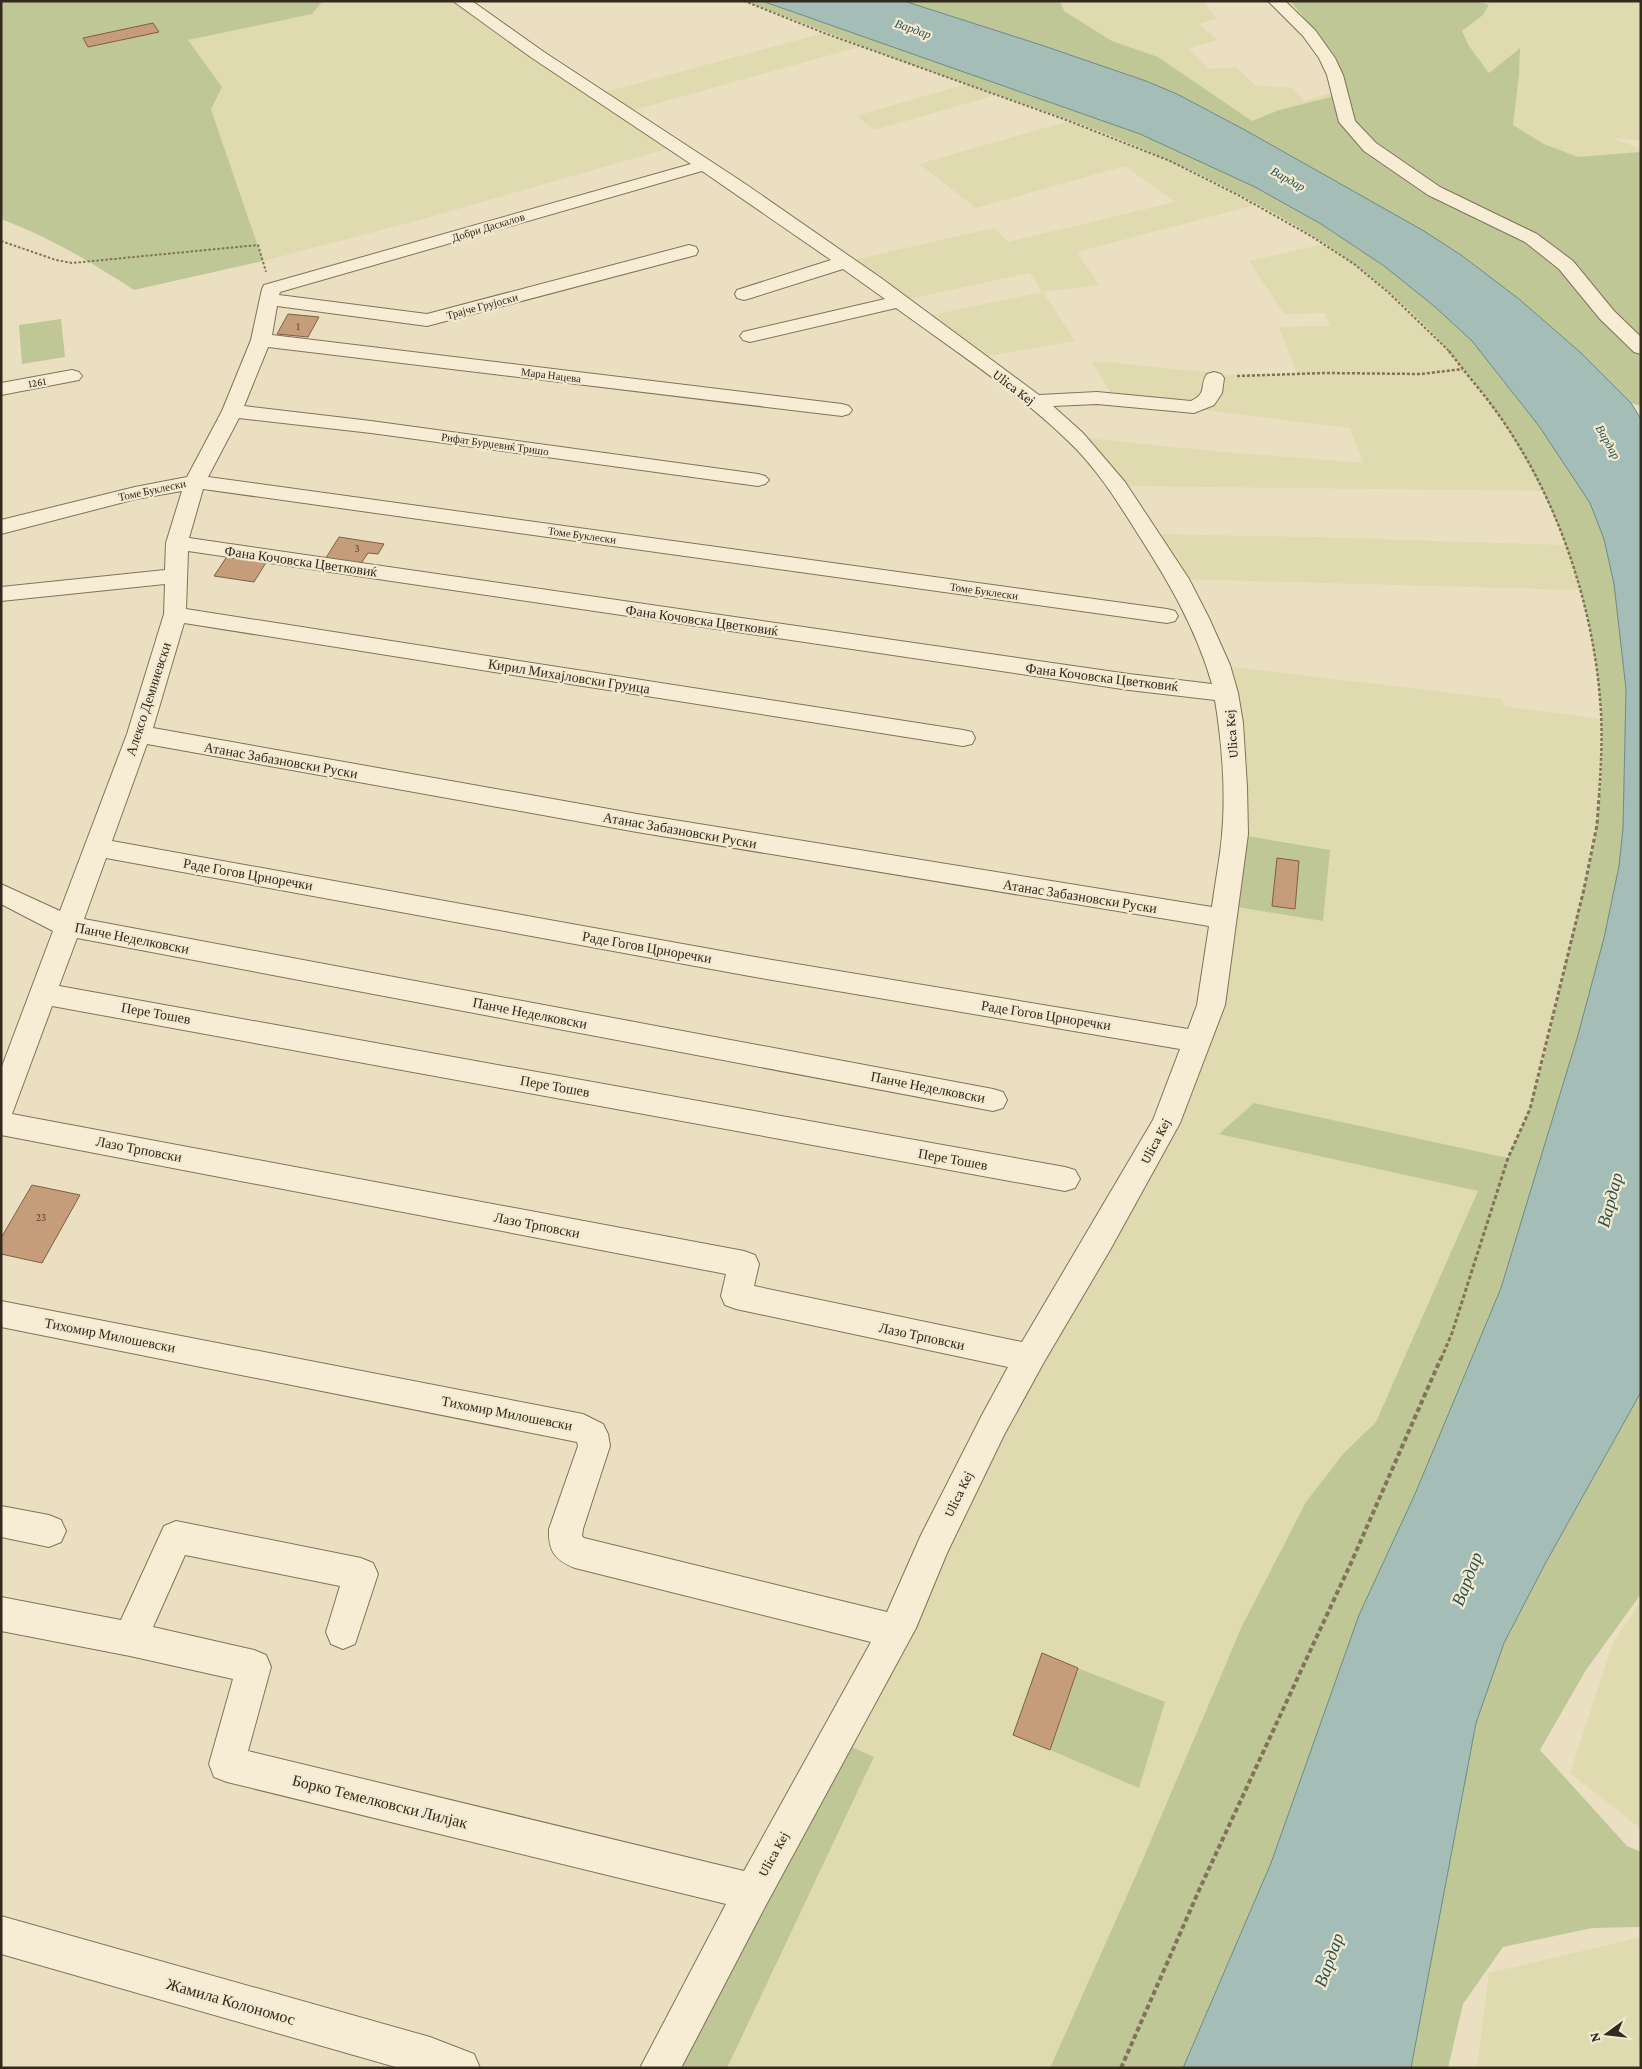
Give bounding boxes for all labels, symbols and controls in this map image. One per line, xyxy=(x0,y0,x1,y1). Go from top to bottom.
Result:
water label: Вардар xyxy=(893,16,933,42)
water label: Вардар xyxy=(1268,164,1308,194)
street label: Добри Даскалов xyxy=(450,210,526,244)
street label: Трајче Грујоски xyxy=(445,291,519,321)
house number: 1 xyxy=(296,320,300,332)
street label: Мара Нацева xyxy=(520,365,582,385)
street label: Ulica Kej xyxy=(989,366,1038,409)
street label: 1261 xyxy=(27,374,47,389)
water label: Вардар xyxy=(1593,422,1623,462)
street label: Рифат Бурџевиќ Тришо xyxy=(440,431,550,458)
street label: Томе Буклески xyxy=(117,477,187,503)
street label: Томе Буклески xyxy=(547,524,617,546)
street label: Фана Кочовска Цветковиќ xyxy=(224,542,379,580)
house number: 3 xyxy=(354,542,360,554)
street label: Томе Буклески xyxy=(949,580,1019,602)
street label: Фана Кочовска Цветковиќ xyxy=(625,601,780,639)
street label: Алексо Демниевски xyxy=(122,640,174,758)
street label: Кирил Михајловски Груица xyxy=(487,655,652,697)
street label: Фана Кочовска Цветковиќ xyxy=(1025,660,1180,694)
street label: Ulica Kej xyxy=(1221,709,1242,759)
street label: Атанас Забазновски Руски xyxy=(203,739,360,782)
street label: Атанас Забазновски Руски xyxy=(602,809,759,852)
street label: Раде Гогов Црноречки xyxy=(182,855,315,893)
street label: Атанас Забазновски Руски xyxy=(1002,876,1159,916)
street label: Панче Неделковски xyxy=(73,919,191,957)
street label: Раде Гогов Црноречки xyxy=(581,928,714,966)
street label: Панче Неделковски xyxy=(471,994,589,1032)
street label: Раде Гогов Црноречки xyxy=(980,997,1113,1033)
street label: Пере Тошев xyxy=(120,999,192,1027)
street label: Панче Неделковски xyxy=(869,1068,987,1106)
street label: Пере Тошев xyxy=(519,1072,591,1100)
street label: Ulica Kej xyxy=(1136,1116,1174,1167)
street label: Лазо Трповски xyxy=(95,1133,184,1165)
street label: Пере Тошев xyxy=(917,1145,989,1173)
water label: Вардар xyxy=(1593,1170,1627,1230)
street label: Лазо Трповски xyxy=(493,1209,582,1241)
house number: 23 xyxy=(36,1211,46,1223)
street label: Тихомир Милошевски xyxy=(43,1314,177,1356)
street label: Лазо Трповски xyxy=(878,1319,967,1353)
street label: Тихомир Милошевски xyxy=(440,1392,574,1434)
street label: Ulica Kej xyxy=(940,1469,977,1520)
water label: Вардар xyxy=(1448,1549,1486,1609)
street label: Борко Темелковски Лилјак xyxy=(290,1771,470,1833)
street label: Ulica Kej xyxy=(754,1829,793,1880)
water label: Вардар xyxy=(1310,1930,1348,1990)
street label: Жамила Колономос xyxy=(164,1975,297,2028)
north arrow xyxy=(1582,2009,1632,2059)
text: N xyxy=(1585,2030,1603,2044)

